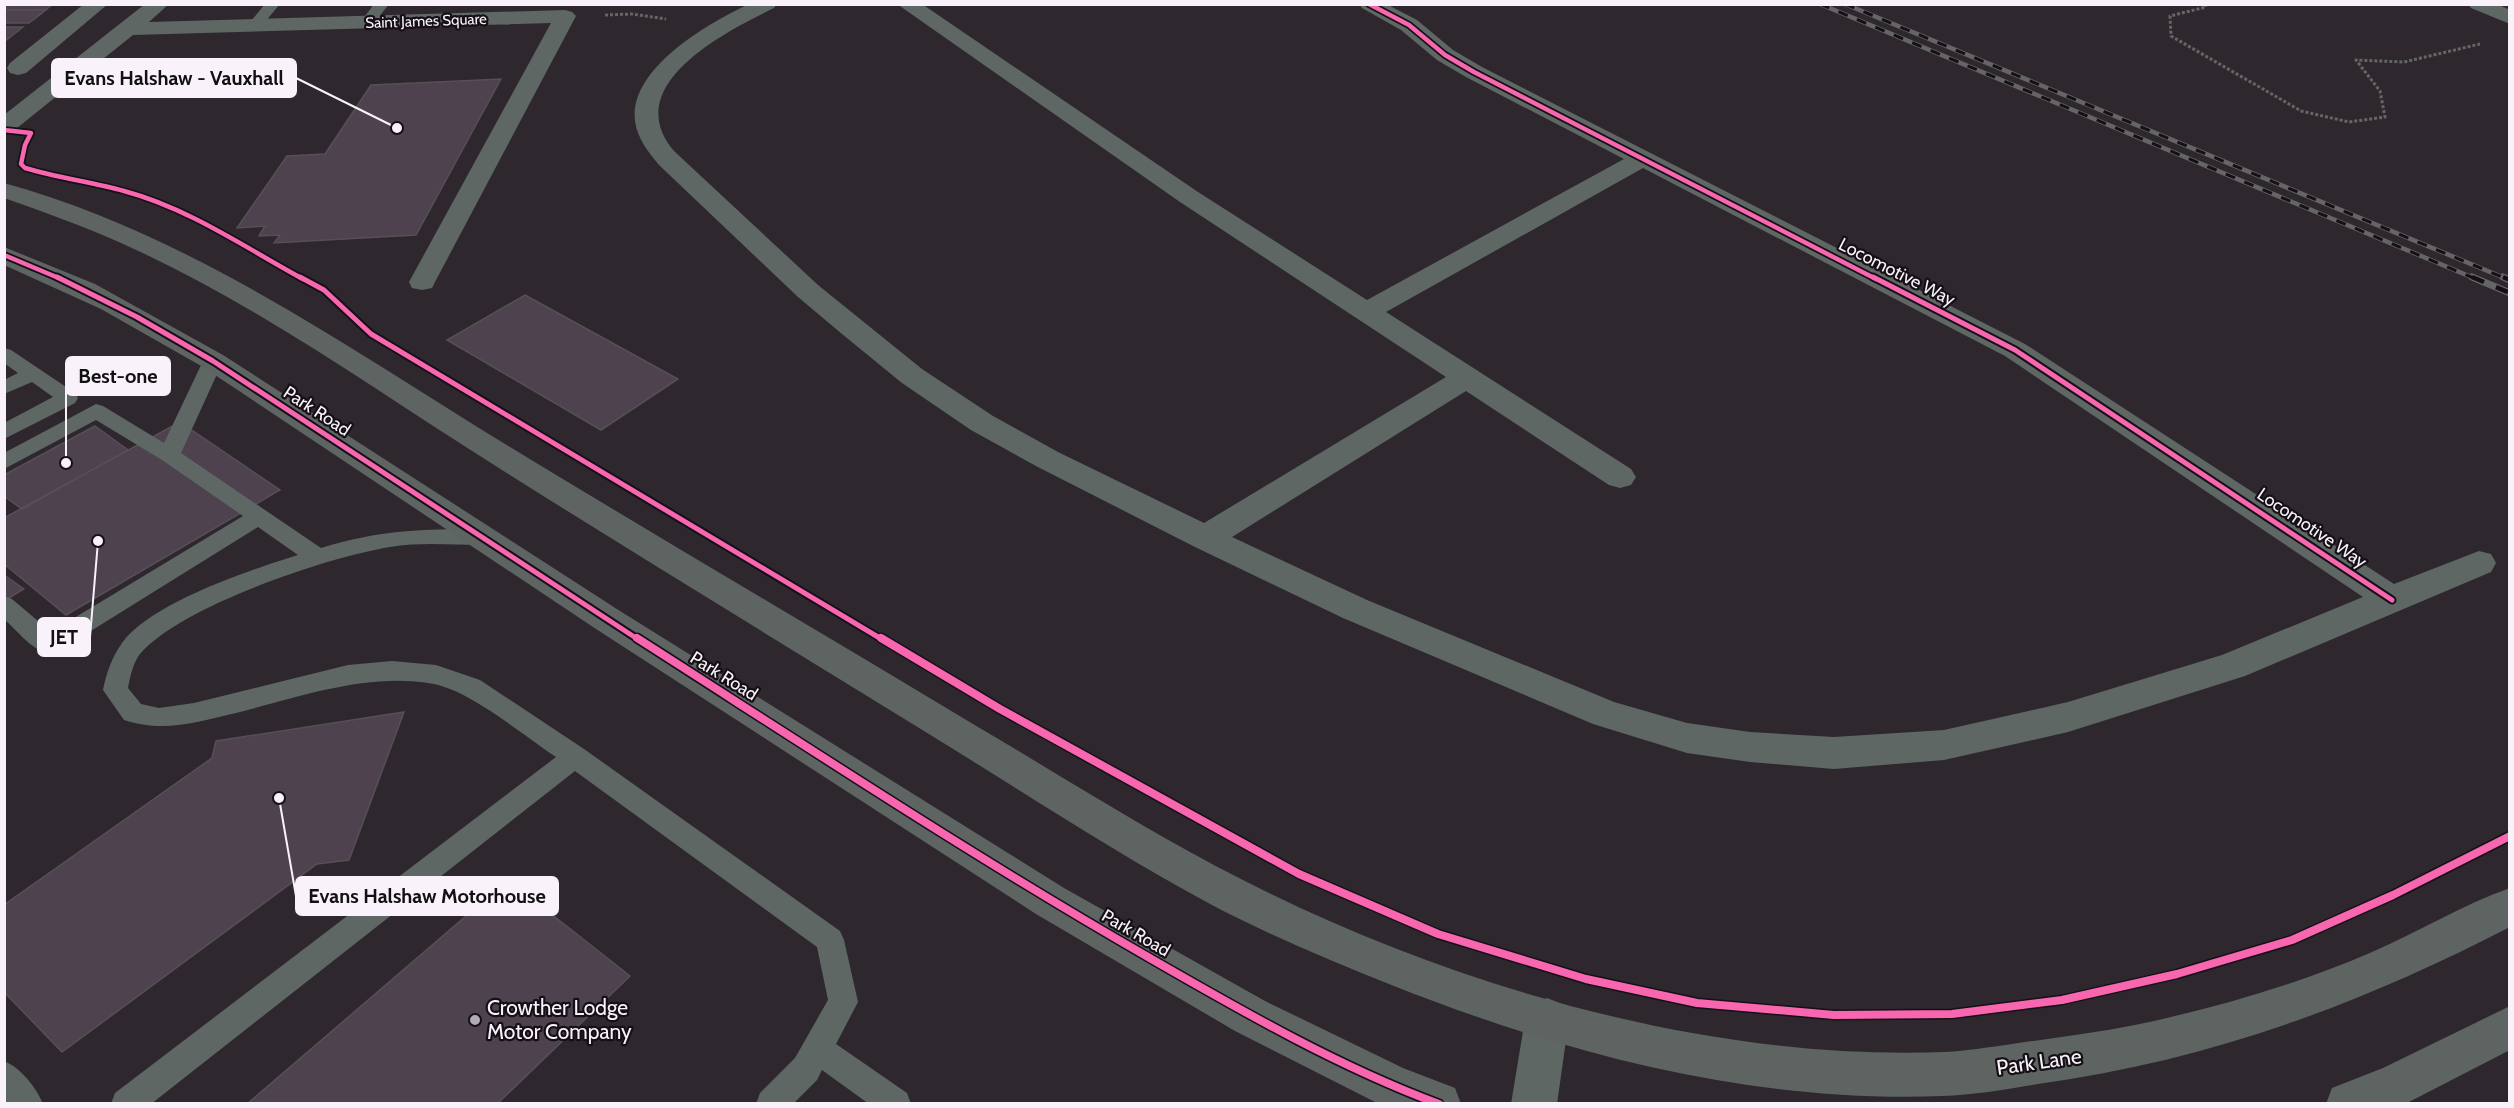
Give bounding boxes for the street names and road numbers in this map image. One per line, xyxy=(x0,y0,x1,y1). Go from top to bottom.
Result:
street label: Saint James Square xyxy=(365,10,487,32)
street label: Locomotive Way xyxy=(1835,233,1959,311)
street label: Park Road xyxy=(279,381,355,441)
street label: Locomotive Way xyxy=(2253,483,2371,573)
street label: Park Road xyxy=(686,647,762,705)
street label: Park Road xyxy=(1098,905,1174,961)
street label: Park Lane xyxy=(1995,1043,2083,1080)

